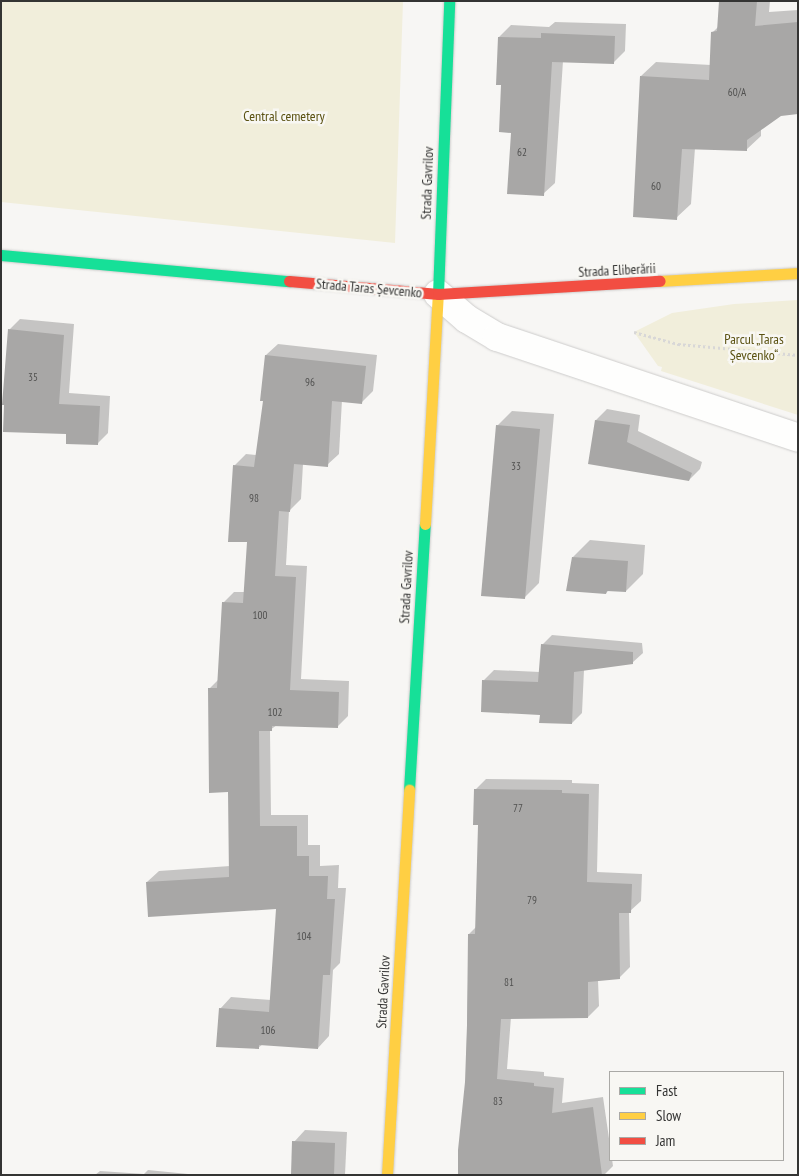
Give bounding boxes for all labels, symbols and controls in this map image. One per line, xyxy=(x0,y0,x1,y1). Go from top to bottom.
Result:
house number: 60/A xyxy=(728,85,746,99)
park label: Central cemetery xyxy=(243,108,325,124)
house number: 62 xyxy=(517,145,527,159)
street label: Strada Gavrilov xyxy=(417,146,437,220)
house number: 60 xyxy=(651,179,661,193)
street label: Strada Eliberării xyxy=(578,260,656,280)
street label: Strada Taras Șevcenko xyxy=(315,275,423,301)
park label: Parcul „Taras Șevcenko“ xyxy=(724,331,784,364)
house number: 35 xyxy=(28,370,38,384)
house number: 96 xyxy=(305,375,315,389)
house number: 33 xyxy=(511,459,521,473)
house number: 98 xyxy=(249,491,259,505)
street label: Strada Gavrilov xyxy=(396,550,416,624)
house number: 100 xyxy=(253,608,267,622)
house number: 102 xyxy=(268,705,282,719)
house number: 77 xyxy=(513,801,523,815)
house number: 79 xyxy=(527,893,537,907)
house number: 104 xyxy=(297,929,311,943)
street label: Strada Gavrilov xyxy=(373,955,393,1029)
house number: 81 xyxy=(504,975,514,989)
house number: 106 xyxy=(261,1023,275,1037)
legend xyxy=(609,1071,784,1161)
text: Fast xyxy=(656,1081,677,1100)
house number: 83 xyxy=(493,1094,503,1108)
text: Slow xyxy=(656,1106,681,1125)
text: Jam xyxy=(656,1131,675,1150)

